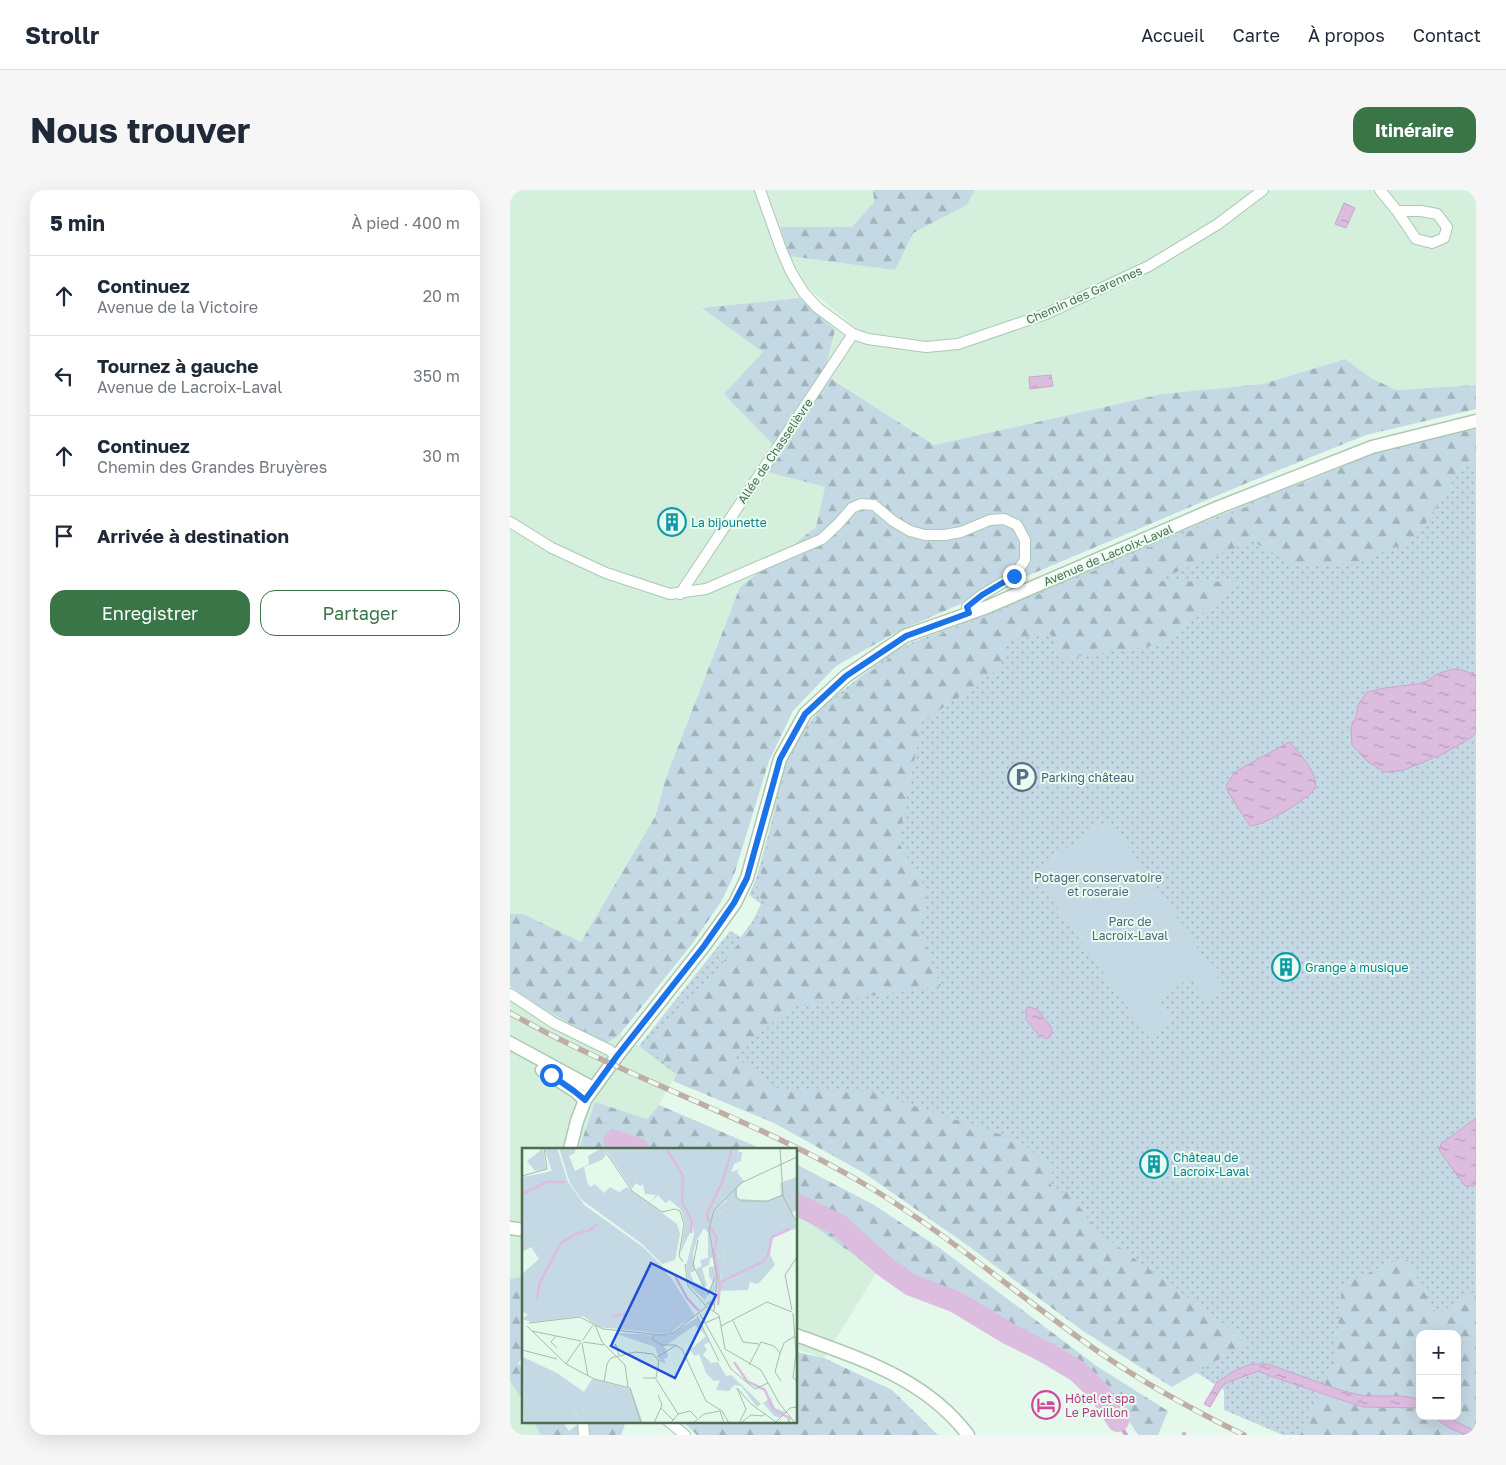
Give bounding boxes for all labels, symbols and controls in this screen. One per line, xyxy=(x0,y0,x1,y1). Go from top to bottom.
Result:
text: Strollr xyxy=(25,20,99,49)
text: Accueil xyxy=(1141,24,1205,46)
text: Carte xyxy=(1233,24,1280,46)
text: À propos xyxy=(1308,24,1385,46)
text: Contact xyxy=(1413,24,1481,46)
button: Itinéraire xyxy=(1353,107,1476,153)
text: Nous trouver xyxy=(30,109,250,151)
text: 5 min xyxy=(50,210,105,236)
text: À pied · 400 m xyxy=(351,213,460,233)
street label: Chemin des Garennes xyxy=(1024,263,1144,327)
text: Continuez xyxy=(97,274,190,297)
icon: ahead xyxy=(50,282,78,310)
text: 20 m xyxy=(423,286,460,306)
text: Avenue de la Victoire xyxy=(97,297,258,317)
text: Tournez à gauche xyxy=(97,354,258,377)
icon: left xyxy=(50,362,78,390)
text: 350 m xyxy=(413,366,460,386)
text: Avenue de Lacroix-Laval xyxy=(97,377,283,397)
street label: Allée de Chasselièvre xyxy=(734,396,816,506)
text: Continuez xyxy=(97,434,190,457)
icon: ahead xyxy=(50,442,78,470)
text: 30 m xyxy=(423,446,460,466)
text: Chemin des Grandes Bruyères xyxy=(97,457,327,477)
building icon: La bijounette xyxy=(657,507,687,537)
place label: La bijounette xyxy=(691,515,767,530)
street label: Avenue de Lacroix-Laval xyxy=(1041,521,1175,589)
icon: arrive xyxy=(50,522,78,550)
text: Arrivée à destination xyxy=(97,524,289,547)
route end xyxy=(1003,565,1026,588)
button: Enregistrer xyxy=(50,590,250,636)
button: Partager xyxy=(260,590,460,636)
parking icon: Parking château xyxy=(1007,762,1037,792)
place label: Parking château xyxy=(1041,770,1134,785)
park label: Potager conservatoire et roseraie xyxy=(1034,870,1162,899)
park label: Parc de Lacroix-Laval xyxy=(1092,914,1168,943)
building icon: Grange à musique xyxy=(1271,952,1301,982)
place label: Grange à musique xyxy=(1305,960,1408,975)
route start xyxy=(540,1064,563,1087)
inset map xyxy=(522,1148,798,1422)
building icon: Château de Lacroix-Laval xyxy=(1139,1149,1169,1179)
place label: Château de Lacroix-Laval xyxy=(1173,1150,1250,1179)
map controls xyxy=(1416,1330,1461,1420)
button: + xyxy=(1416,1330,1461,1375)
button: − xyxy=(1416,1375,1461,1420)
hotel icon: Hôtel et spa Le Pavillon xyxy=(1031,1390,1061,1420)
place label: Hôtel et spa Le Pavillon xyxy=(1065,1391,1135,1420)

